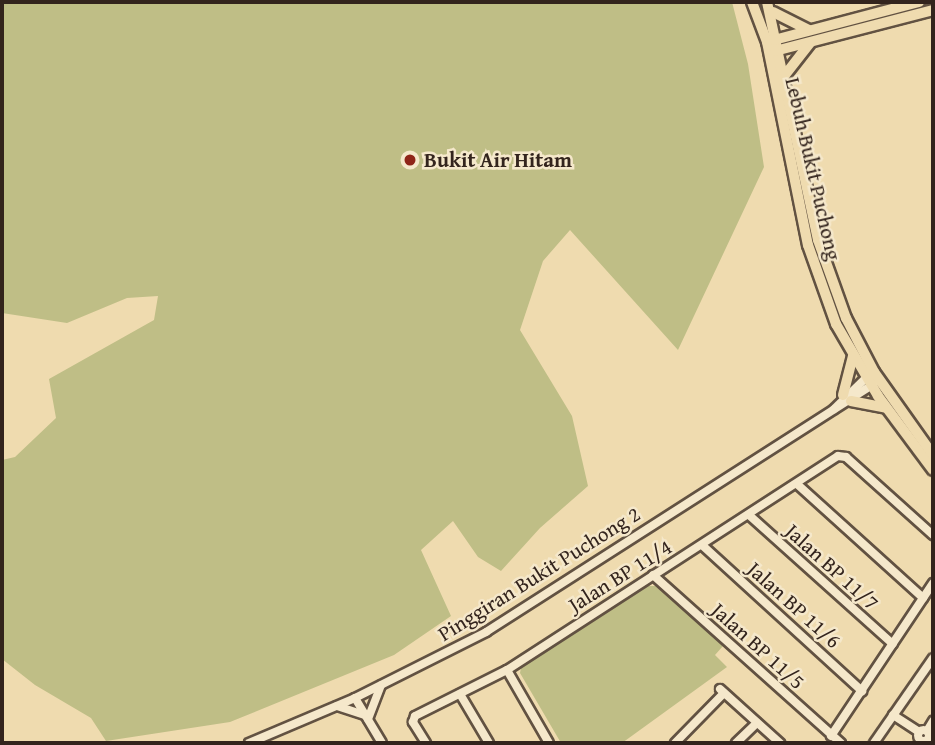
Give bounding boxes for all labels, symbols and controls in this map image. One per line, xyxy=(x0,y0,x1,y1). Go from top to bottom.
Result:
street label: Lebuh Bukit Puchong xyxy=(780,75,846,263)
place label: Bukit Air Hitam xyxy=(424,147,572,173)
marker: Bukit Air Hitam xyxy=(402,152,418,168)
street label: Pinggiran Bukit Puchong 2 xyxy=(433,501,645,647)
street label: Jalan BP 11/7 xyxy=(780,519,884,615)
street label: Jalan BP 11/4 xyxy=(564,534,676,618)
street label: Jalan BP 11/6 xyxy=(742,557,846,653)
street label: Jalan BP 11/5 xyxy=(706,598,810,694)

